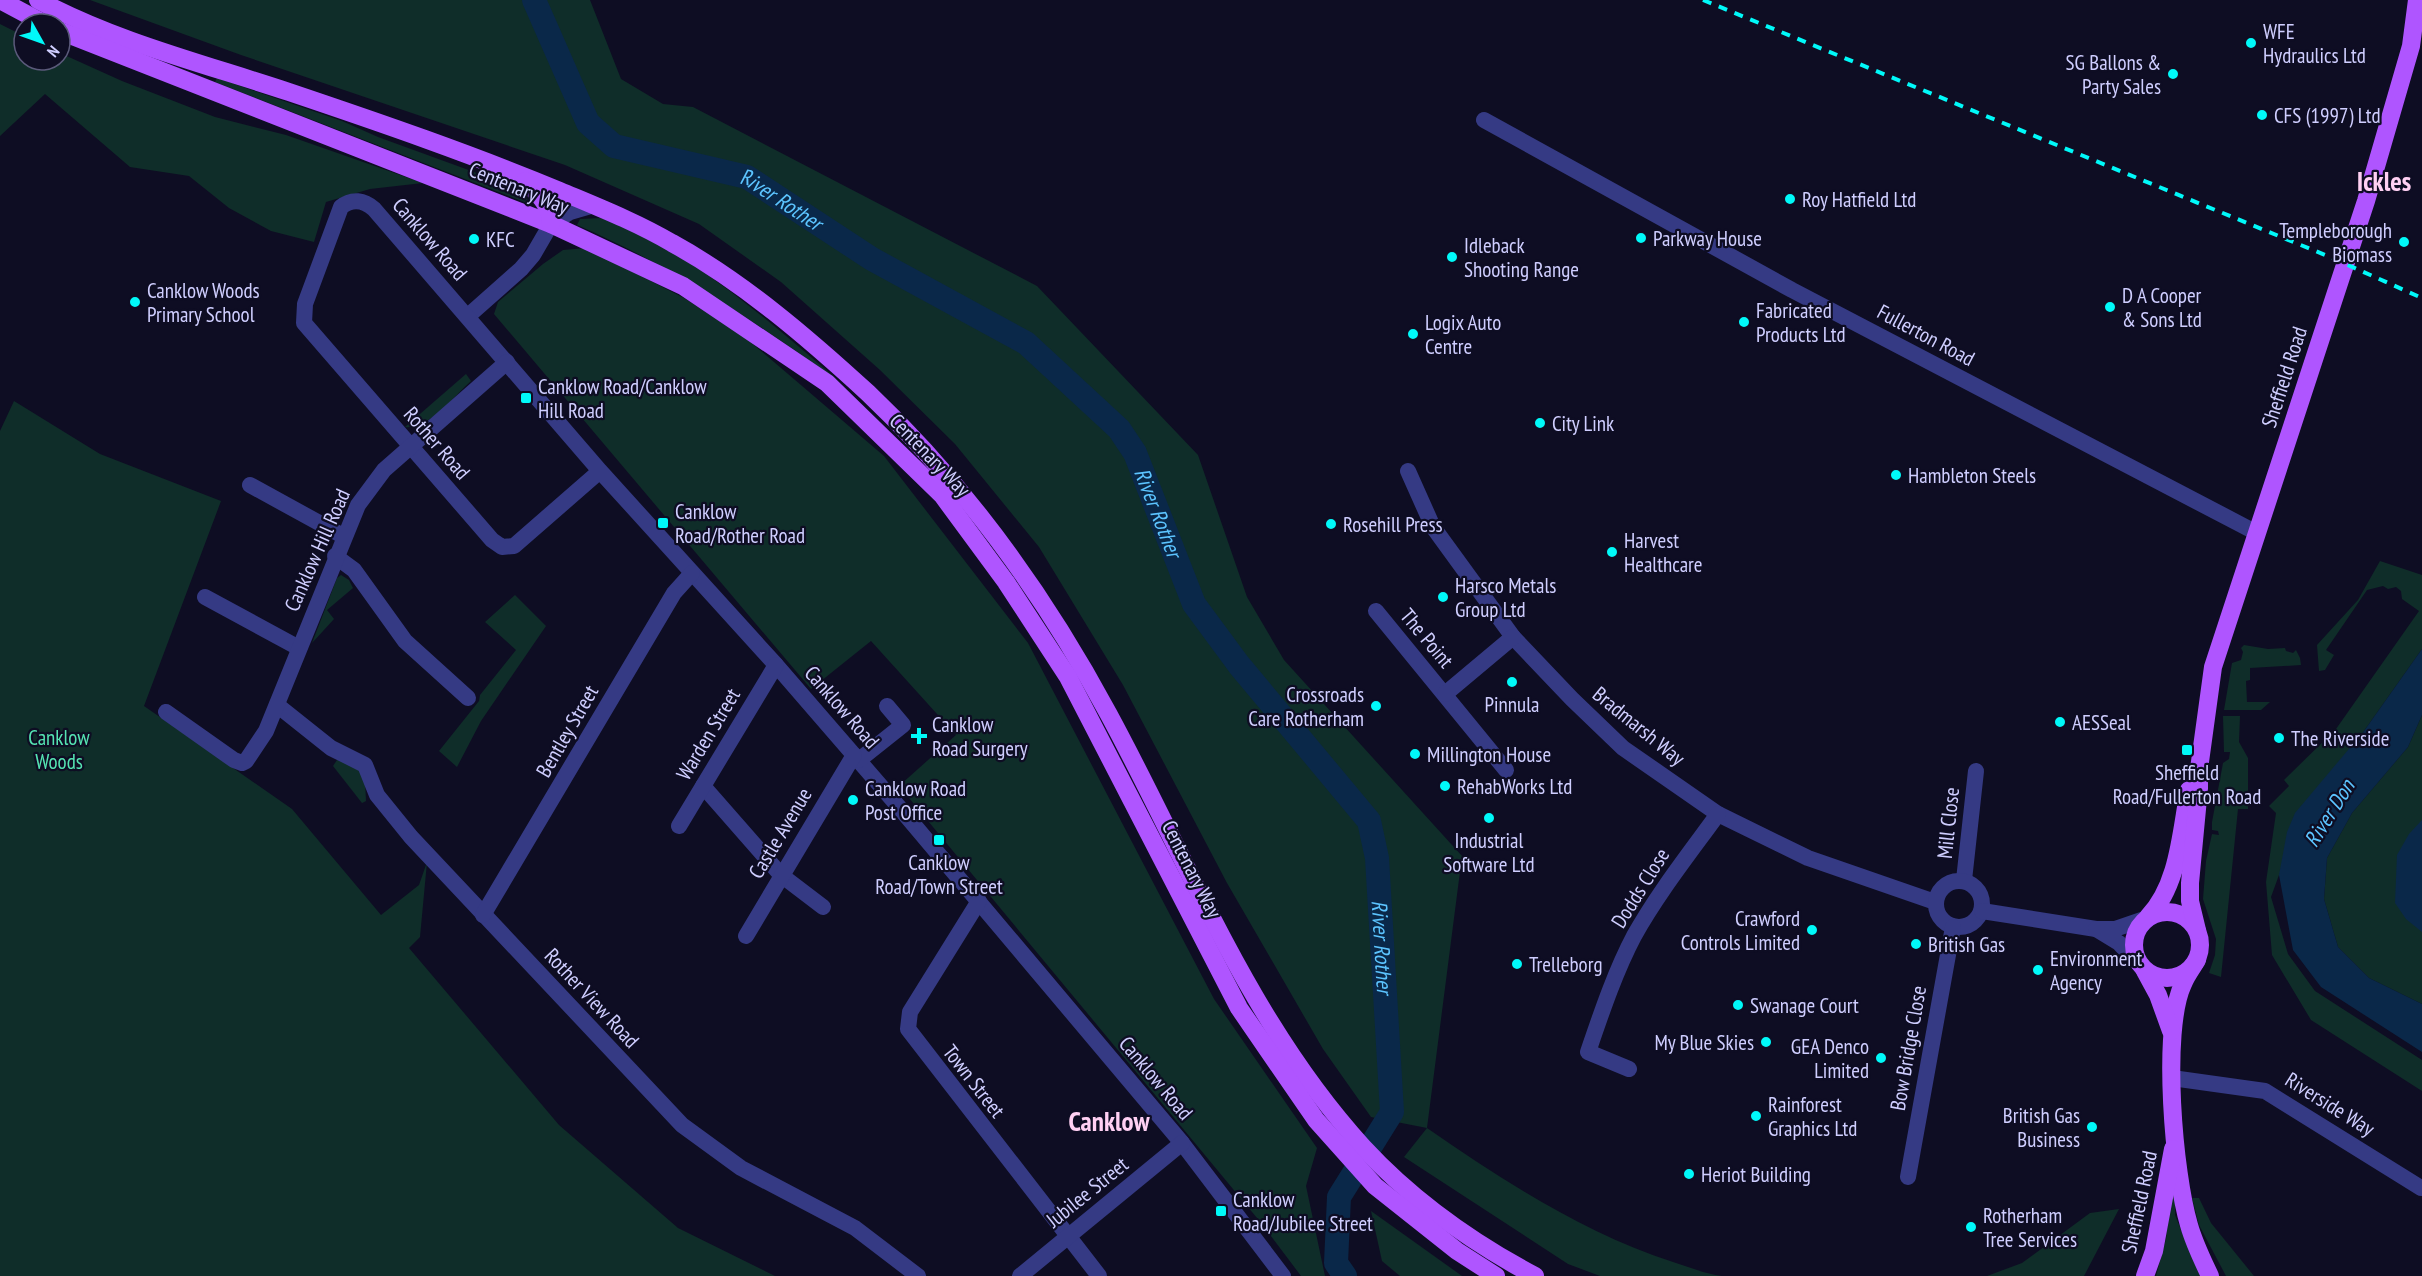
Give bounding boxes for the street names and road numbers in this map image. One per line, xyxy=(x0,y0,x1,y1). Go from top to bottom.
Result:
street label: Centenary Way xyxy=(465,156,573,220)
street label: Canklow Road xyxy=(387,192,473,286)
street label: Fullerton Road xyxy=(1873,298,1979,372)
street label: Sheffield Road xyxy=(2255,323,2313,431)
street label: Rother Road xyxy=(398,401,476,485)
street label: Centenary Way xyxy=(884,408,976,502)
street label: Canklow Hill Road xyxy=(278,485,356,615)
street label: The Point xyxy=(1394,603,1460,673)
street label: Canklow Road xyxy=(799,660,885,754)
street label: Bentley Street xyxy=(530,680,604,782)
street label: Bradmarsh Way xyxy=(1587,681,1691,772)
street label: Warden Street xyxy=(670,683,746,785)
street label: Castle Avenue xyxy=(742,783,818,883)
street label: Mill Close xyxy=(1931,786,1965,860)
street label: Centenary Way xyxy=(1156,816,1228,922)
street label: Dodds Close xyxy=(1605,843,1675,933)
street label: Rother View Road xyxy=(539,942,645,1054)
street label: Bow Bridge Close xyxy=(1884,984,1932,1112)
street label: Canklow Road xyxy=(1113,1031,1199,1125)
street label: Town Street xyxy=(937,1039,1011,1123)
street label: Riverside Way xyxy=(2280,1066,2380,1142)
street label: Sheffield Road xyxy=(2115,1148,2163,1256)
street label: Jubilee Street xyxy=(1040,1151,1134,1234)

